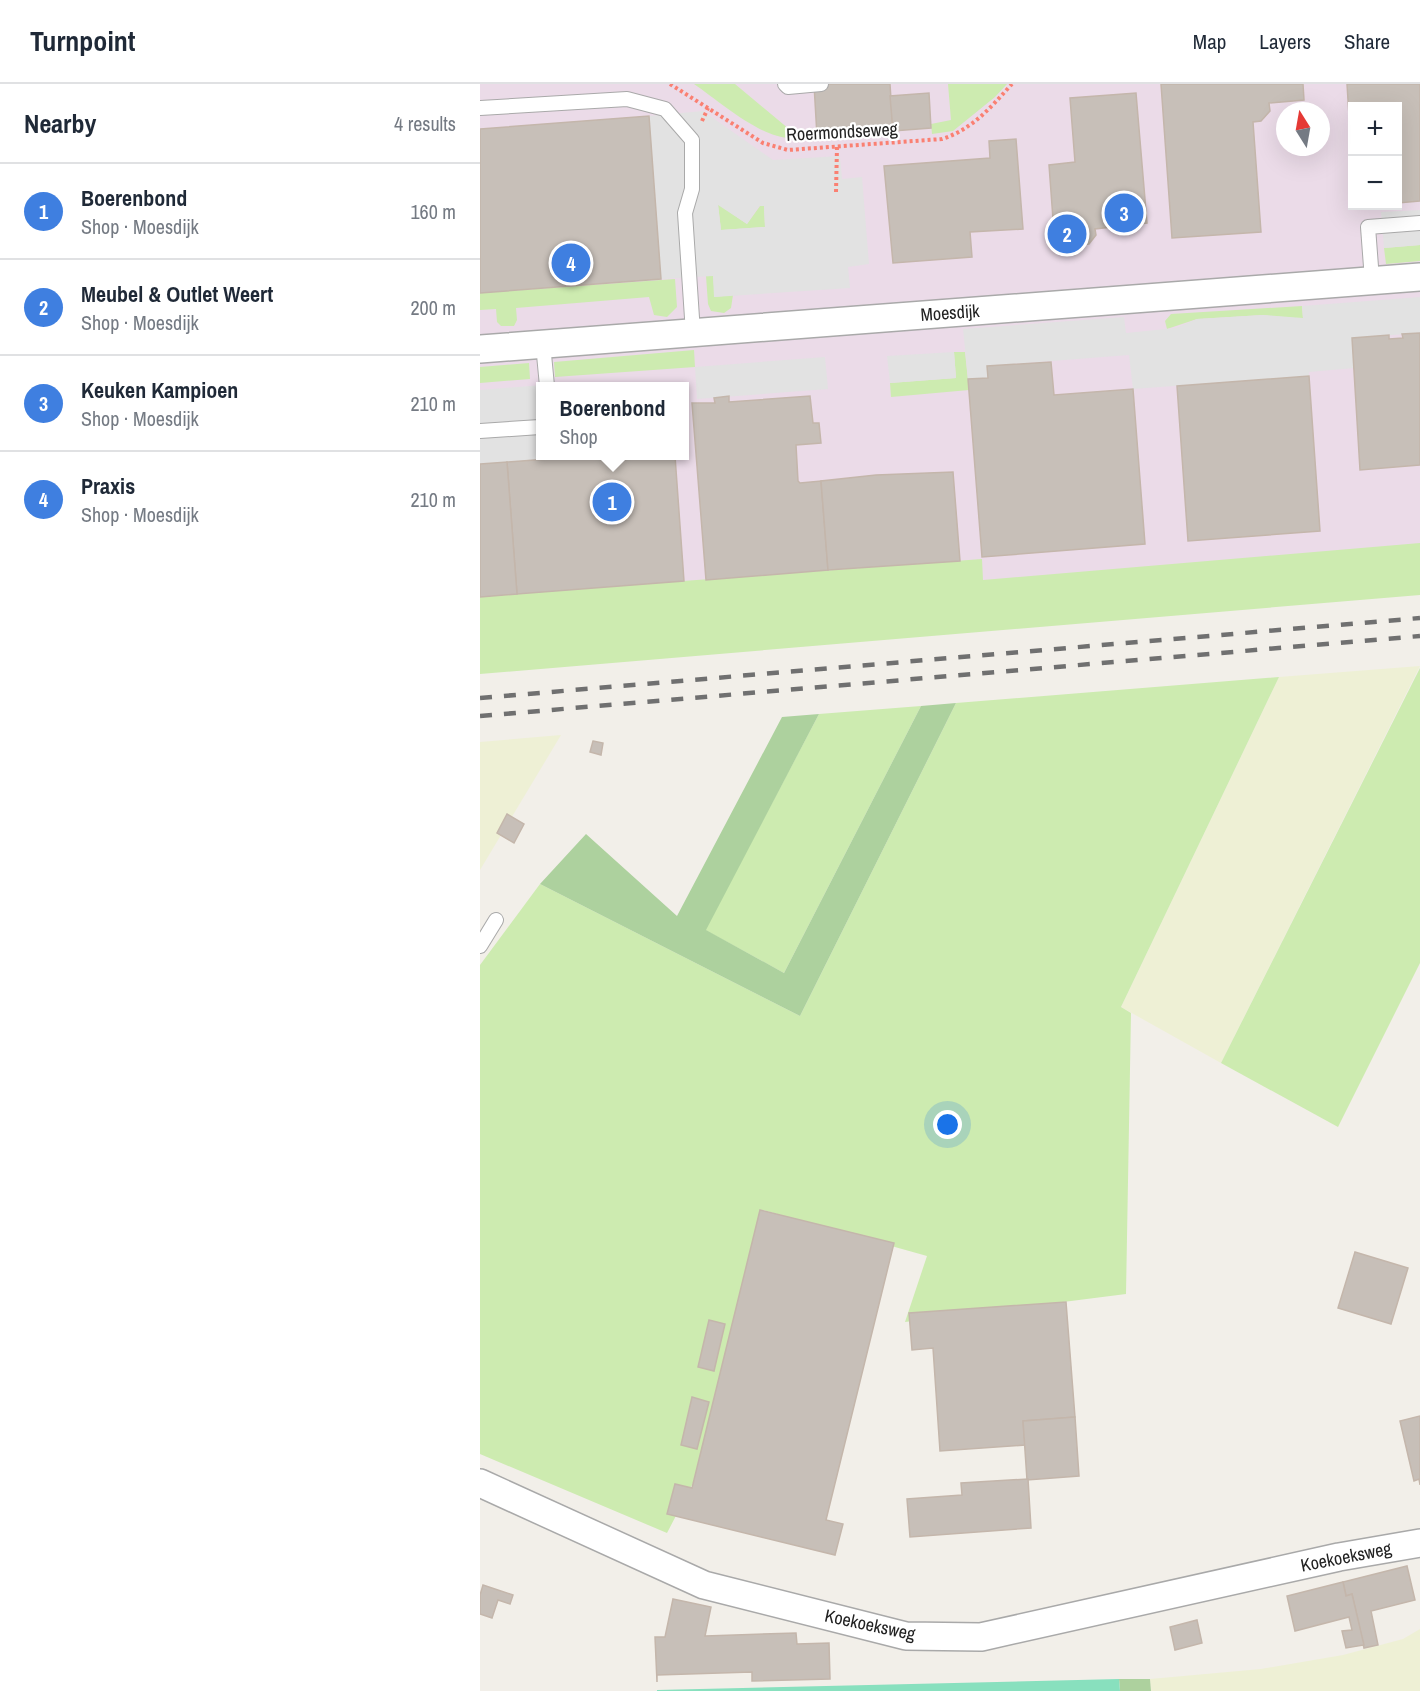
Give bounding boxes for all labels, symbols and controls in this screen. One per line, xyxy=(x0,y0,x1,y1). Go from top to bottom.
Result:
text: Turnpoint xyxy=(30,22,135,60)
text: Map xyxy=(1193,27,1226,56)
text: Layers xyxy=(1259,27,1311,56)
text: Share xyxy=(1344,27,1390,56)
north arrow xyxy=(1276,102,1330,156)
map controls xyxy=(1348,102,1402,210)
button: + xyxy=(1348,102,1402,156)
text: Nearby xyxy=(24,106,96,141)
text: 4 results xyxy=(394,110,456,137)
street label: Roermondseweg xyxy=(786,116,899,147)
button: − xyxy=(1348,156,1402,210)
text: Boerenbond xyxy=(81,183,187,213)
pin: 3 xyxy=(1104,190,1144,236)
text: 1 xyxy=(39,198,48,225)
text: 160 m xyxy=(410,198,456,225)
pin: 2 xyxy=(1048,212,1086,256)
text: Shop · Moesdijk xyxy=(81,213,199,240)
pin: 4 xyxy=(552,240,590,285)
text: Meubel & Outlet Weert xyxy=(81,279,273,309)
text: 2 xyxy=(39,294,48,321)
text: 200 m xyxy=(410,294,456,321)
street label: Moesdijk xyxy=(920,298,981,327)
text: Shop · Moesdijk xyxy=(81,309,199,336)
text: Keuken Kampioen xyxy=(81,375,238,405)
popup xyxy=(536,382,689,460)
text: 3 xyxy=(39,390,48,417)
text: 210 m xyxy=(410,390,456,417)
text: Boerenbond xyxy=(559,393,666,423)
text: Shop · Moesdijk xyxy=(81,405,199,432)
text: Shop xyxy=(559,423,598,450)
text: Praxis xyxy=(81,471,135,501)
pin: 1 xyxy=(592,480,632,524)
text: 4 xyxy=(39,486,48,513)
text: 210 m xyxy=(410,486,456,513)
text: Shop · Moesdijk xyxy=(81,501,199,528)
your location xyxy=(933,1110,962,1139)
street label: Koekoeksweg xyxy=(1298,1535,1394,1578)
street label: Koekoeksweg xyxy=(823,1603,918,1646)

